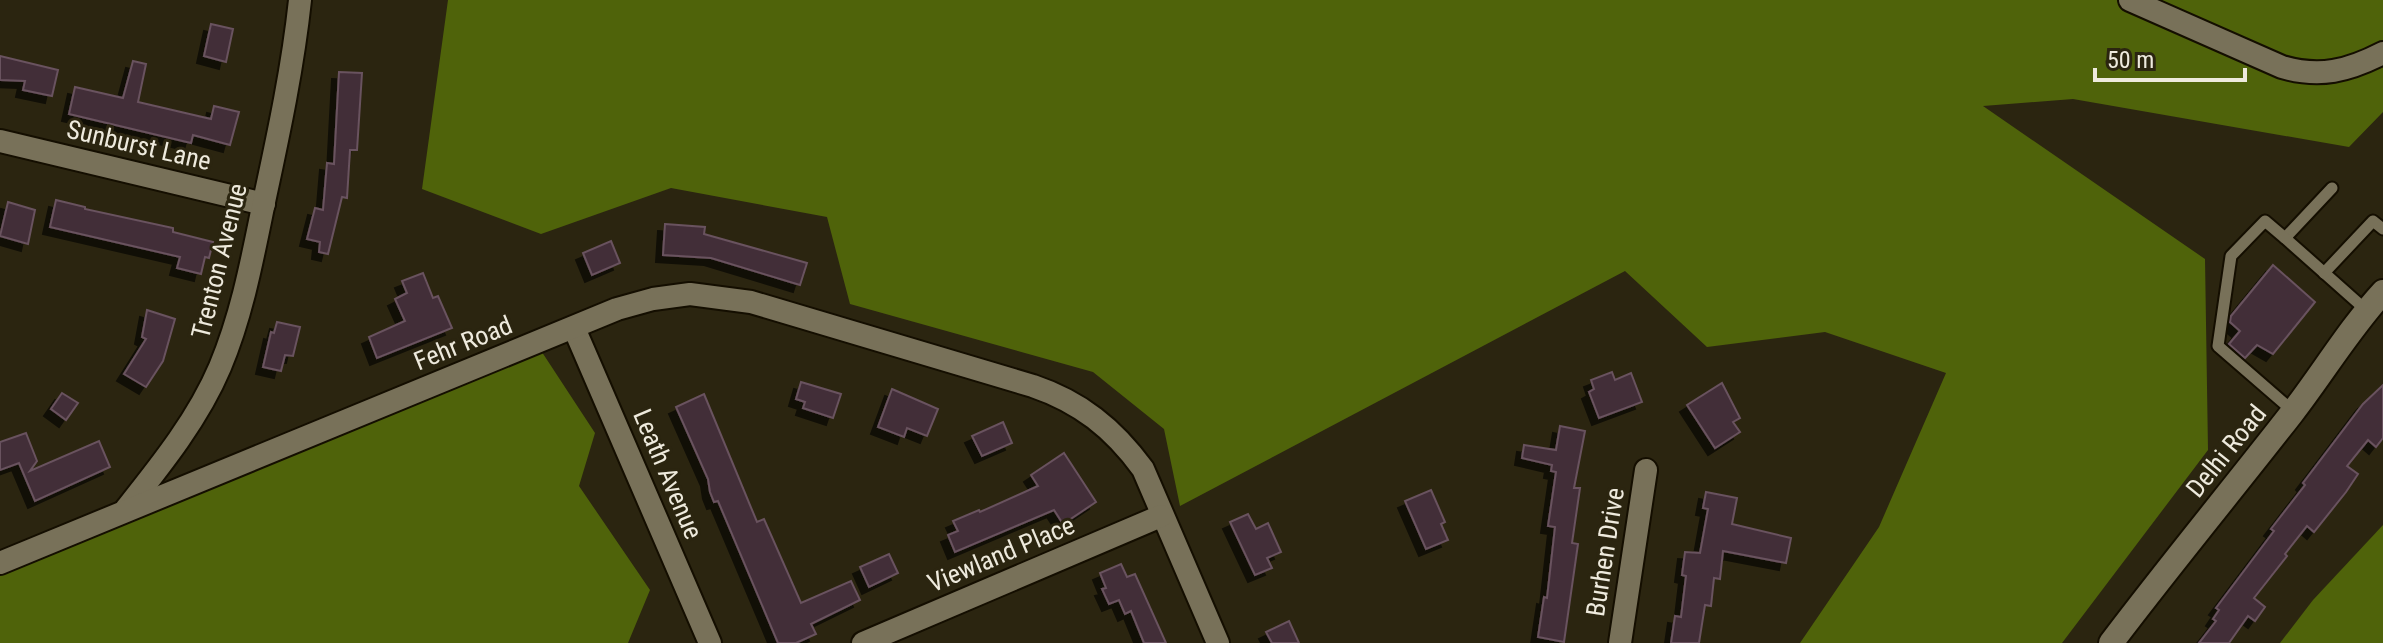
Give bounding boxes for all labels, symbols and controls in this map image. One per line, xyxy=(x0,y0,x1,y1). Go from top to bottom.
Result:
scale bar xyxy=(2095,32,2245,82)
text: 50 m xyxy=(2107,46,2154,74)
street label: Sunburst Lane xyxy=(64,114,214,176)
street label: Trenton Avenue xyxy=(185,180,253,342)
street label: Fehr Road xyxy=(410,310,516,376)
street label: Delhi Road xyxy=(2180,399,2272,503)
street label: Leath Avenue xyxy=(627,405,709,543)
street label: Burhen Drive xyxy=(1580,486,1630,618)
street label: Viewland Place xyxy=(923,510,1079,598)

